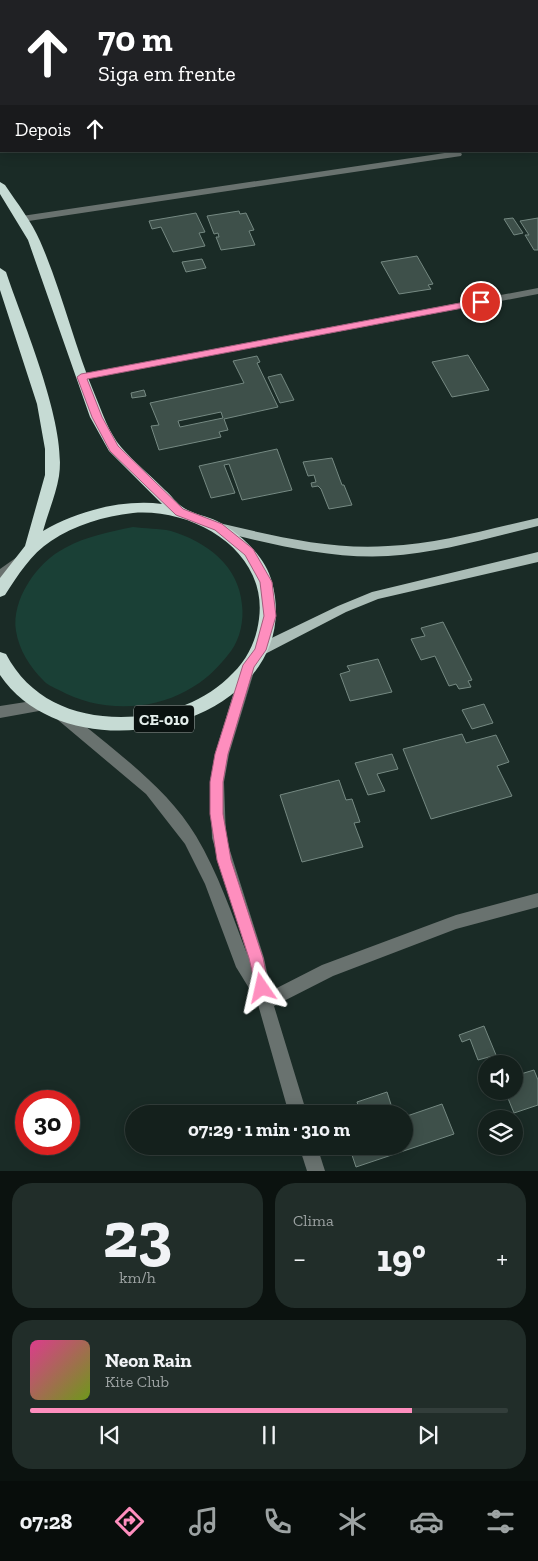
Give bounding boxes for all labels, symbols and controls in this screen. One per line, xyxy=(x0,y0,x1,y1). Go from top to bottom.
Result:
text: 70 m xyxy=(98,18,173,60)
icon: ahead xyxy=(15,20,80,85)
text: Siga em frente xyxy=(98,60,236,87)
icon: ahead xyxy=(81,115,109,143)
text: Depois xyxy=(15,118,71,141)
pin xyxy=(460,281,502,323)
icon: arrive xyxy=(467,288,495,316)
road number: CE-010 xyxy=(134,706,194,732)
position arrow xyxy=(235,961,287,1013)
map controls xyxy=(478,1055,523,1155)
button: sound xyxy=(478,1055,523,1100)
speed limit sign: 30 xyxy=(15,1090,80,1155)
button: layers xyxy=(478,1110,523,1155)
text: 07:29 · 1 min · 310 m xyxy=(188,1118,350,1141)
text: 23 xyxy=(103,1196,172,1274)
text: Clima xyxy=(293,1211,334,1230)
text: 19° xyxy=(377,1235,426,1281)
text: − xyxy=(293,1242,306,1275)
text: + xyxy=(496,1242,508,1275)
text: km/h xyxy=(119,1268,156,1287)
text: Neon Rain xyxy=(105,1349,192,1372)
text: Kite Club xyxy=(105,1372,169,1391)
icon: previous xyxy=(96,1421,124,1449)
icon: pause xyxy=(255,1421,283,1449)
icon: next xyxy=(414,1421,442,1449)
icon: directions xyxy=(112,1504,147,1539)
icon: music xyxy=(186,1504,221,1539)
icon: phone xyxy=(260,1504,295,1539)
icon: climate xyxy=(335,1504,370,1539)
icon: car xyxy=(409,1504,444,1539)
icon: filters xyxy=(483,1504,518,1539)
text: 07:28 xyxy=(20,1508,72,1535)

